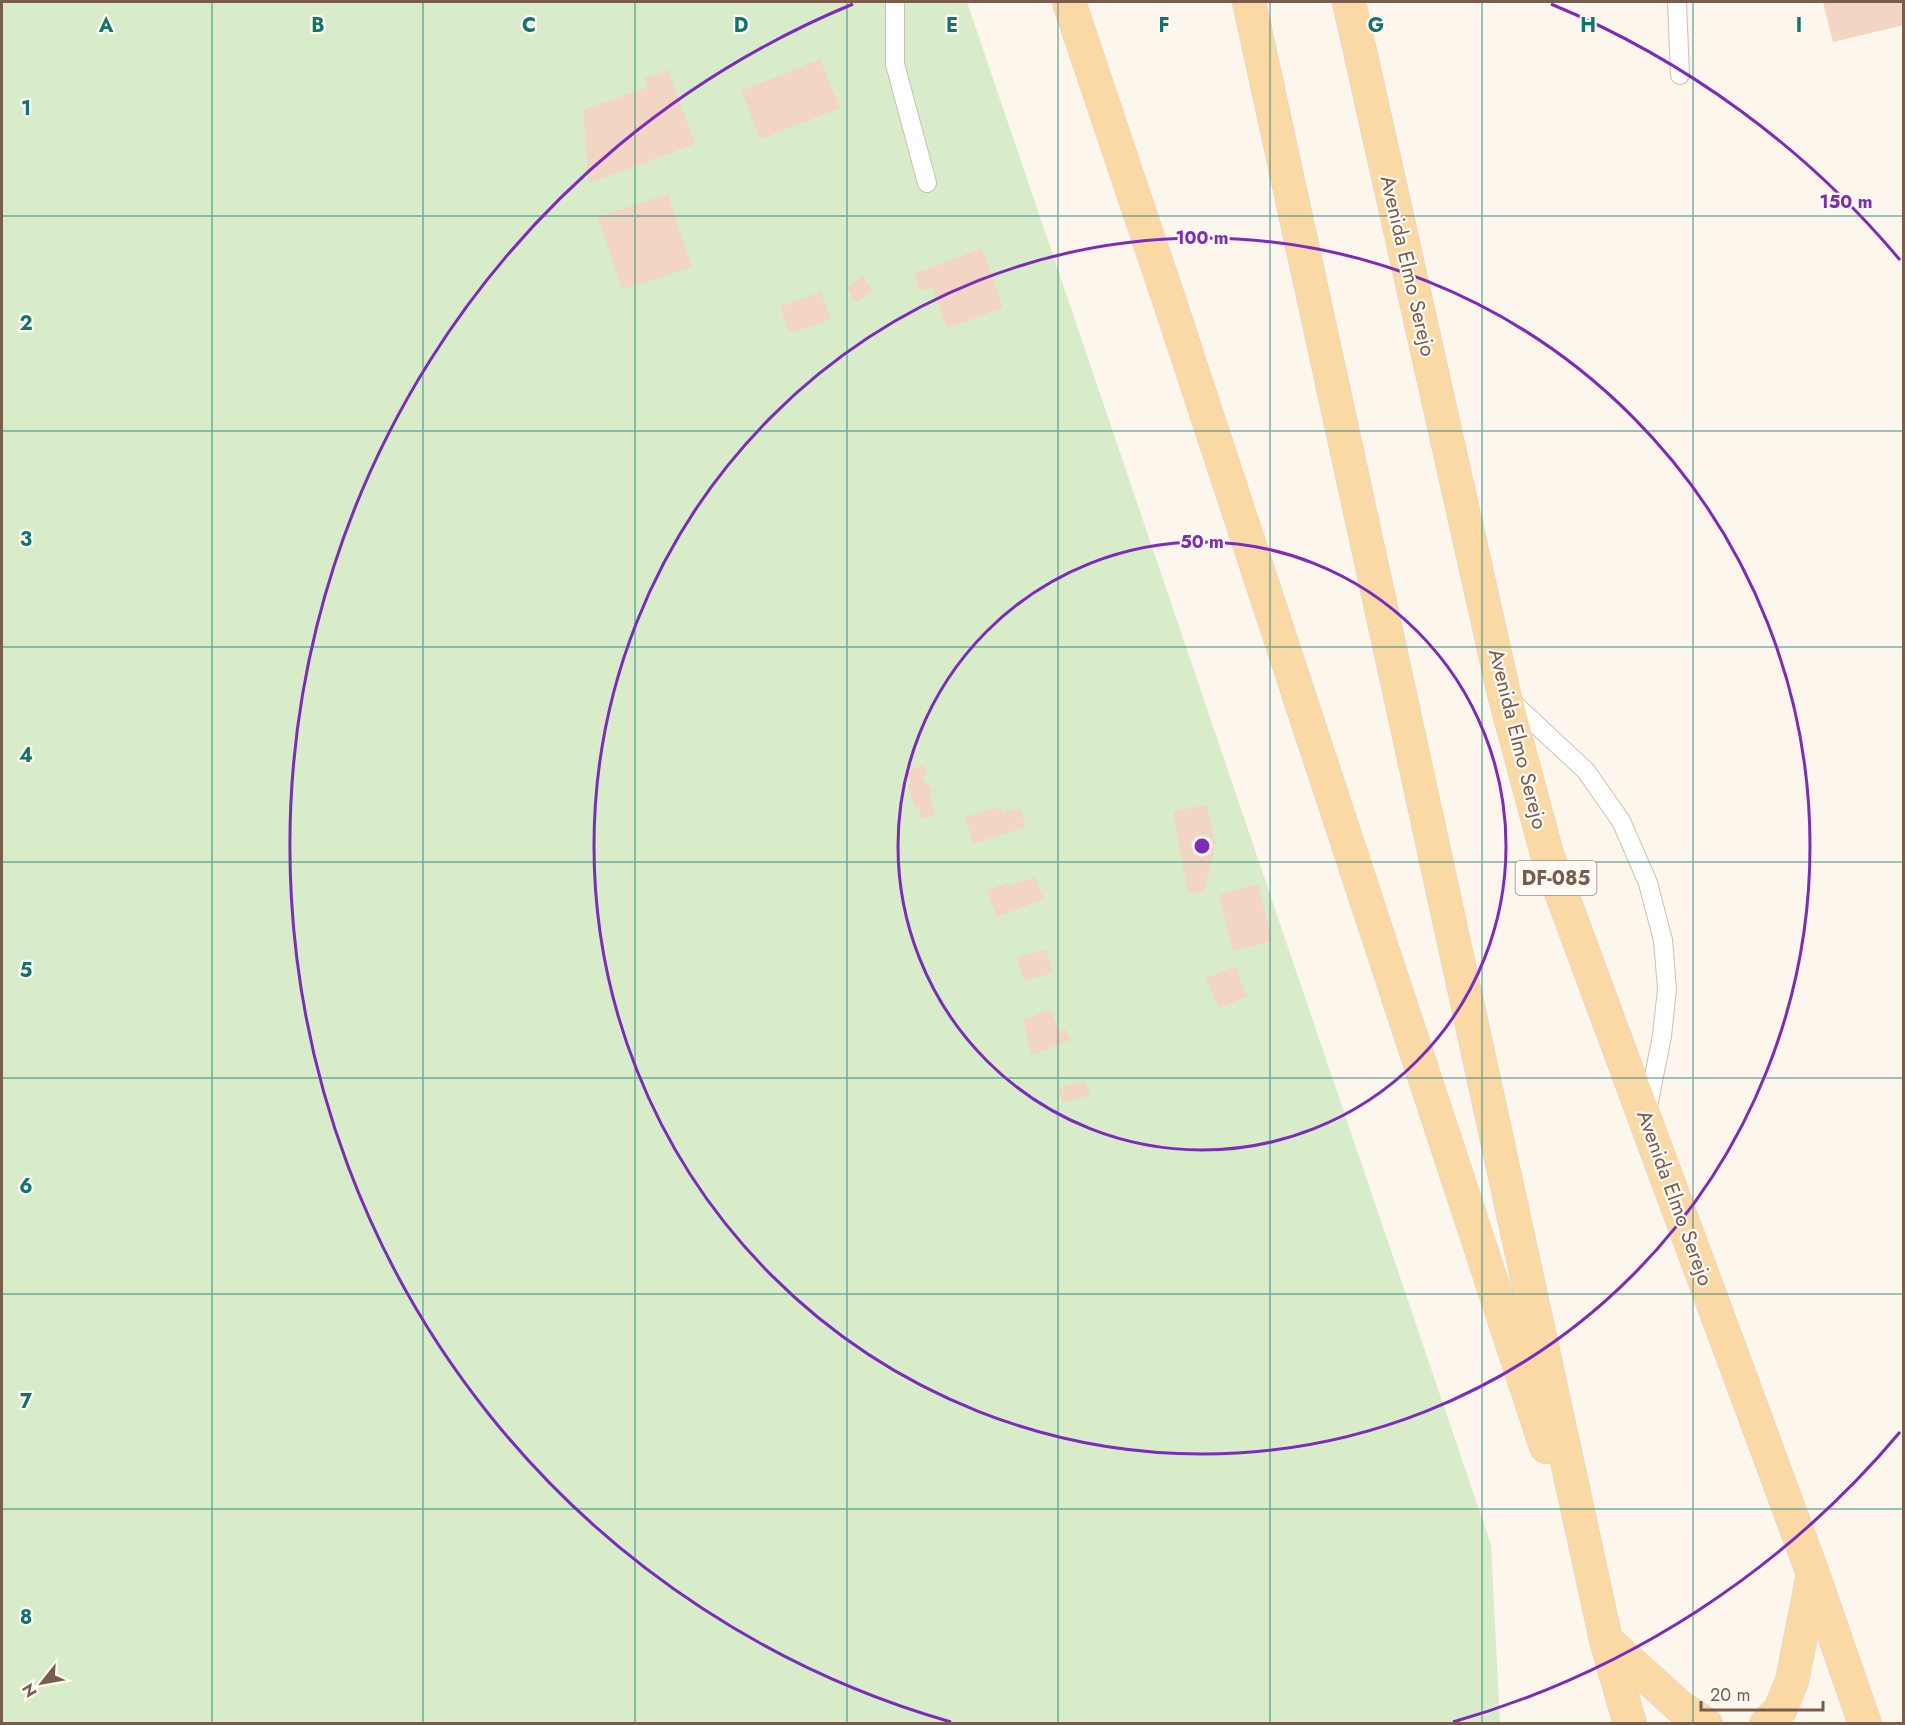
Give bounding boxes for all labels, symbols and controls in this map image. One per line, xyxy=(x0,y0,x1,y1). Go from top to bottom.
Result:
text: A xyxy=(98,11,114,40)
text: B xyxy=(311,11,325,40)
text: C xyxy=(522,11,536,40)
text: D xyxy=(734,11,748,40)
text: E xyxy=(946,11,958,40)
text: F xyxy=(1158,11,1170,40)
text: G xyxy=(1368,11,1384,40)
text: H xyxy=(1580,11,1596,40)
text: I xyxy=(1796,11,1802,40)
text: 1 xyxy=(21,94,31,123)
street label: Avenida Elmo Serejo xyxy=(1373,173,1443,359)
text: 150 m xyxy=(1820,189,1872,215)
text: 100 m xyxy=(1175,225,1229,251)
text: 2 xyxy=(19,309,33,338)
text: 3 xyxy=(20,525,32,554)
text: 50 m xyxy=(1180,529,1224,555)
street label: Avenida Elmo Serejo xyxy=(1481,646,1555,832)
text: 4 xyxy=(19,741,33,770)
centre of rings xyxy=(1192,836,1212,856)
road number: DF-085 xyxy=(1516,861,1596,895)
text: 5 xyxy=(20,956,33,985)
street label: Avenida Elmo Serejo xyxy=(1629,1106,1721,1290)
text: 6 xyxy=(19,1172,33,1201)
text: 7 xyxy=(20,1387,33,1416)
text: 8 xyxy=(20,1603,32,1632)
north arrow xyxy=(12,1653,72,1713)
scale bar xyxy=(1701,1674,1822,1712)
text: N xyxy=(16,1679,43,1702)
text: 20 m xyxy=(1710,1682,1750,1708)

